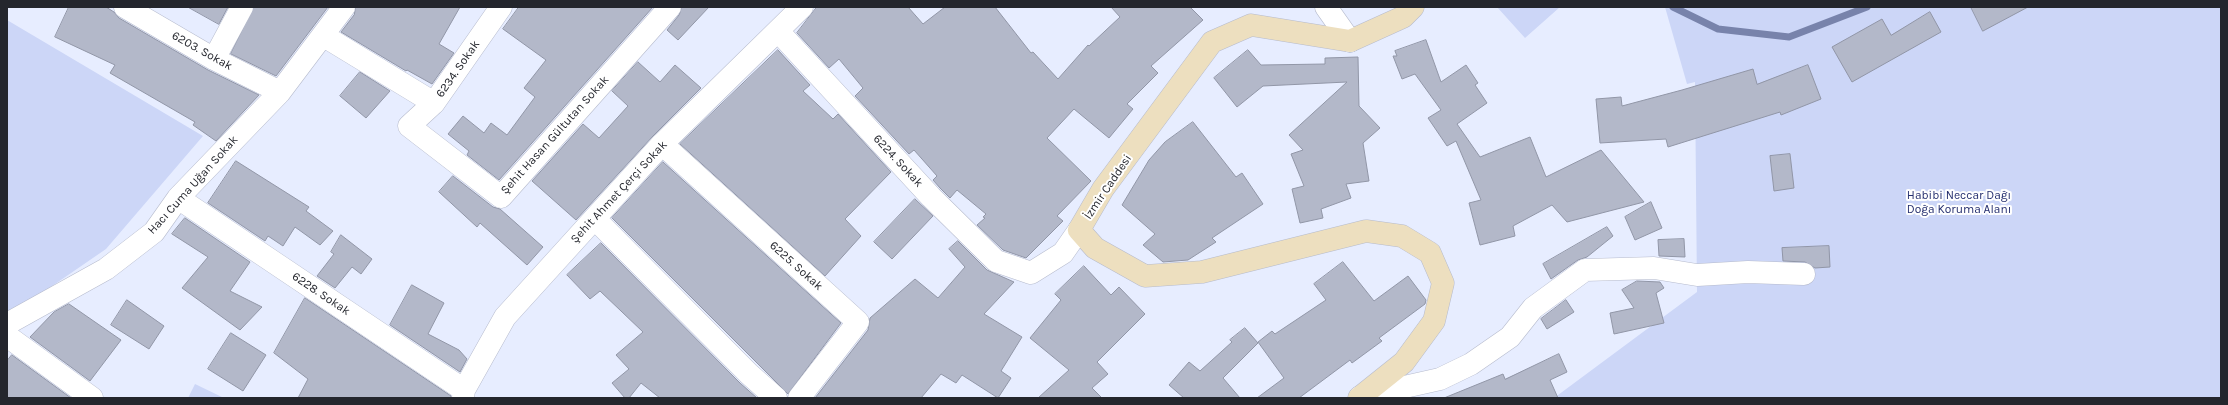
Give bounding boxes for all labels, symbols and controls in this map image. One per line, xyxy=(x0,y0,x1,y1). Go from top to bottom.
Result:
street label: 6203. Sokak xyxy=(169,28,235,74)
street label: 6234. Sokak xyxy=(433,38,483,100)
street label: Şehit Hasan Gültutan Sokak xyxy=(498,73,612,197)
street label: 6224. Sokak xyxy=(870,132,926,190)
street label: Hacı Cuma Uğan Sokak xyxy=(145,133,241,237)
street label: Şehit Ahmet Çerçi Sokak xyxy=(568,138,670,246)
street label: İzmir Caddesi xyxy=(1081,152,1135,222)
park label: Habibi Neccar Dağı Doğa Koruma Alanı xyxy=(1907,189,2011,217)
street label: 6225. Sokak xyxy=(766,238,826,294)
street label: 6228. Sokak xyxy=(289,269,353,319)

